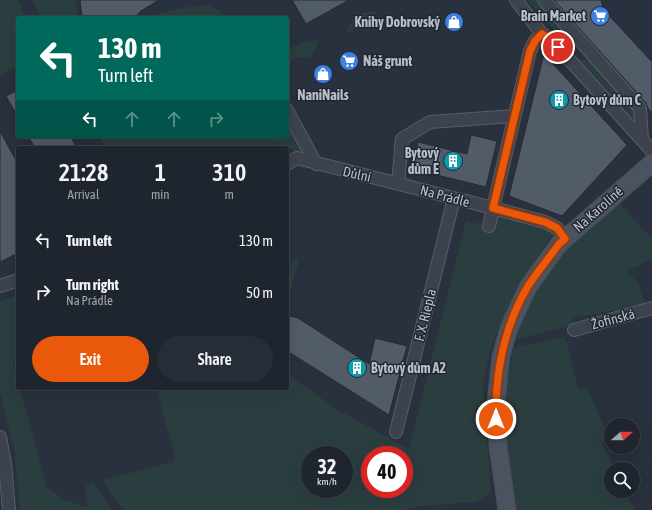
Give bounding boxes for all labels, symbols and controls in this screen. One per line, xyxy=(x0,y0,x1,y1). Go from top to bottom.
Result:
supermarket icon: Brain Market xyxy=(589,5,611,27)
place label: Brain Market xyxy=(521,8,586,24)
shop icon: Knihy Dobrovský xyxy=(443,11,465,33)
place label: Knihy Dobrovský xyxy=(354,14,440,30)
pin xyxy=(541,30,575,64)
icon: left xyxy=(32,32,84,84)
text: 130 m xyxy=(98,32,161,64)
icon: arrive xyxy=(547,36,569,58)
supermarket icon: Náš grunt xyxy=(338,50,360,72)
place label: Náš grunt xyxy=(363,53,412,69)
shop icon: NaniNails xyxy=(312,63,334,85)
text: Turn left xyxy=(98,65,153,86)
place label: NaniNails xyxy=(297,87,349,103)
building icon: Bytový dům C xyxy=(548,89,570,111)
place label: Bytový dům C xyxy=(573,92,642,108)
icon: left xyxy=(79,108,101,130)
icon: ahead xyxy=(121,108,143,130)
icon: ahead xyxy=(163,108,185,130)
icon: right xyxy=(205,108,227,130)
place label: Bytový dům E xyxy=(405,145,439,177)
building icon: Bytový dům E xyxy=(442,150,464,172)
text: 21:28 xyxy=(59,159,108,186)
text: 1 xyxy=(155,159,166,186)
text: 310 xyxy=(212,159,246,186)
street label: Důlní xyxy=(341,163,373,185)
street label: Na Prádle xyxy=(419,182,471,210)
street label: Na Karolíně xyxy=(570,183,626,235)
text: Arrival xyxy=(68,187,99,202)
text: min xyxy=(151,187,170,202)
text: m xyxy=(225,187,234,202)
icon: left xyxy=(32,229,54,251)
text: Turn left xyxy=(66,232,112,249)
text: 130 m xyxy=(239,232,273,249)
text: Turn right xyxy=(66,276,119,293)
icon: right xyxy=(32,281,54,303)
text: 50 m xyxy=(246,284,273,301)
street label: F. X. Riepla xyxy=(411,287,439,343)
text: Na Prádle xyxy=(66,293,113,308)
street label: Žofinská xyxy=(589,306,637,332)
button: Exit xyxy=(32,336,149,382)
button: Share xyxy=(157,336,273,382)
building icon: Bytový dům A2 xyxy=(346,357,368,379)
place label: Bytový dům A2 xyxy=(371,360,446,376)
position arrow xyxy=(475,398,517,440)
north arrow xyxy=(604,418,640,454)
map controls xyxy=(604,418,640,498)
speed limit sign: 40 xyxy=(361,446,413,498)
text: 32 xyxy=(318,455,336,478)
button: search xyxy=(604,462,640,498)
text: km/h xyxy=(317,476,337,487)

